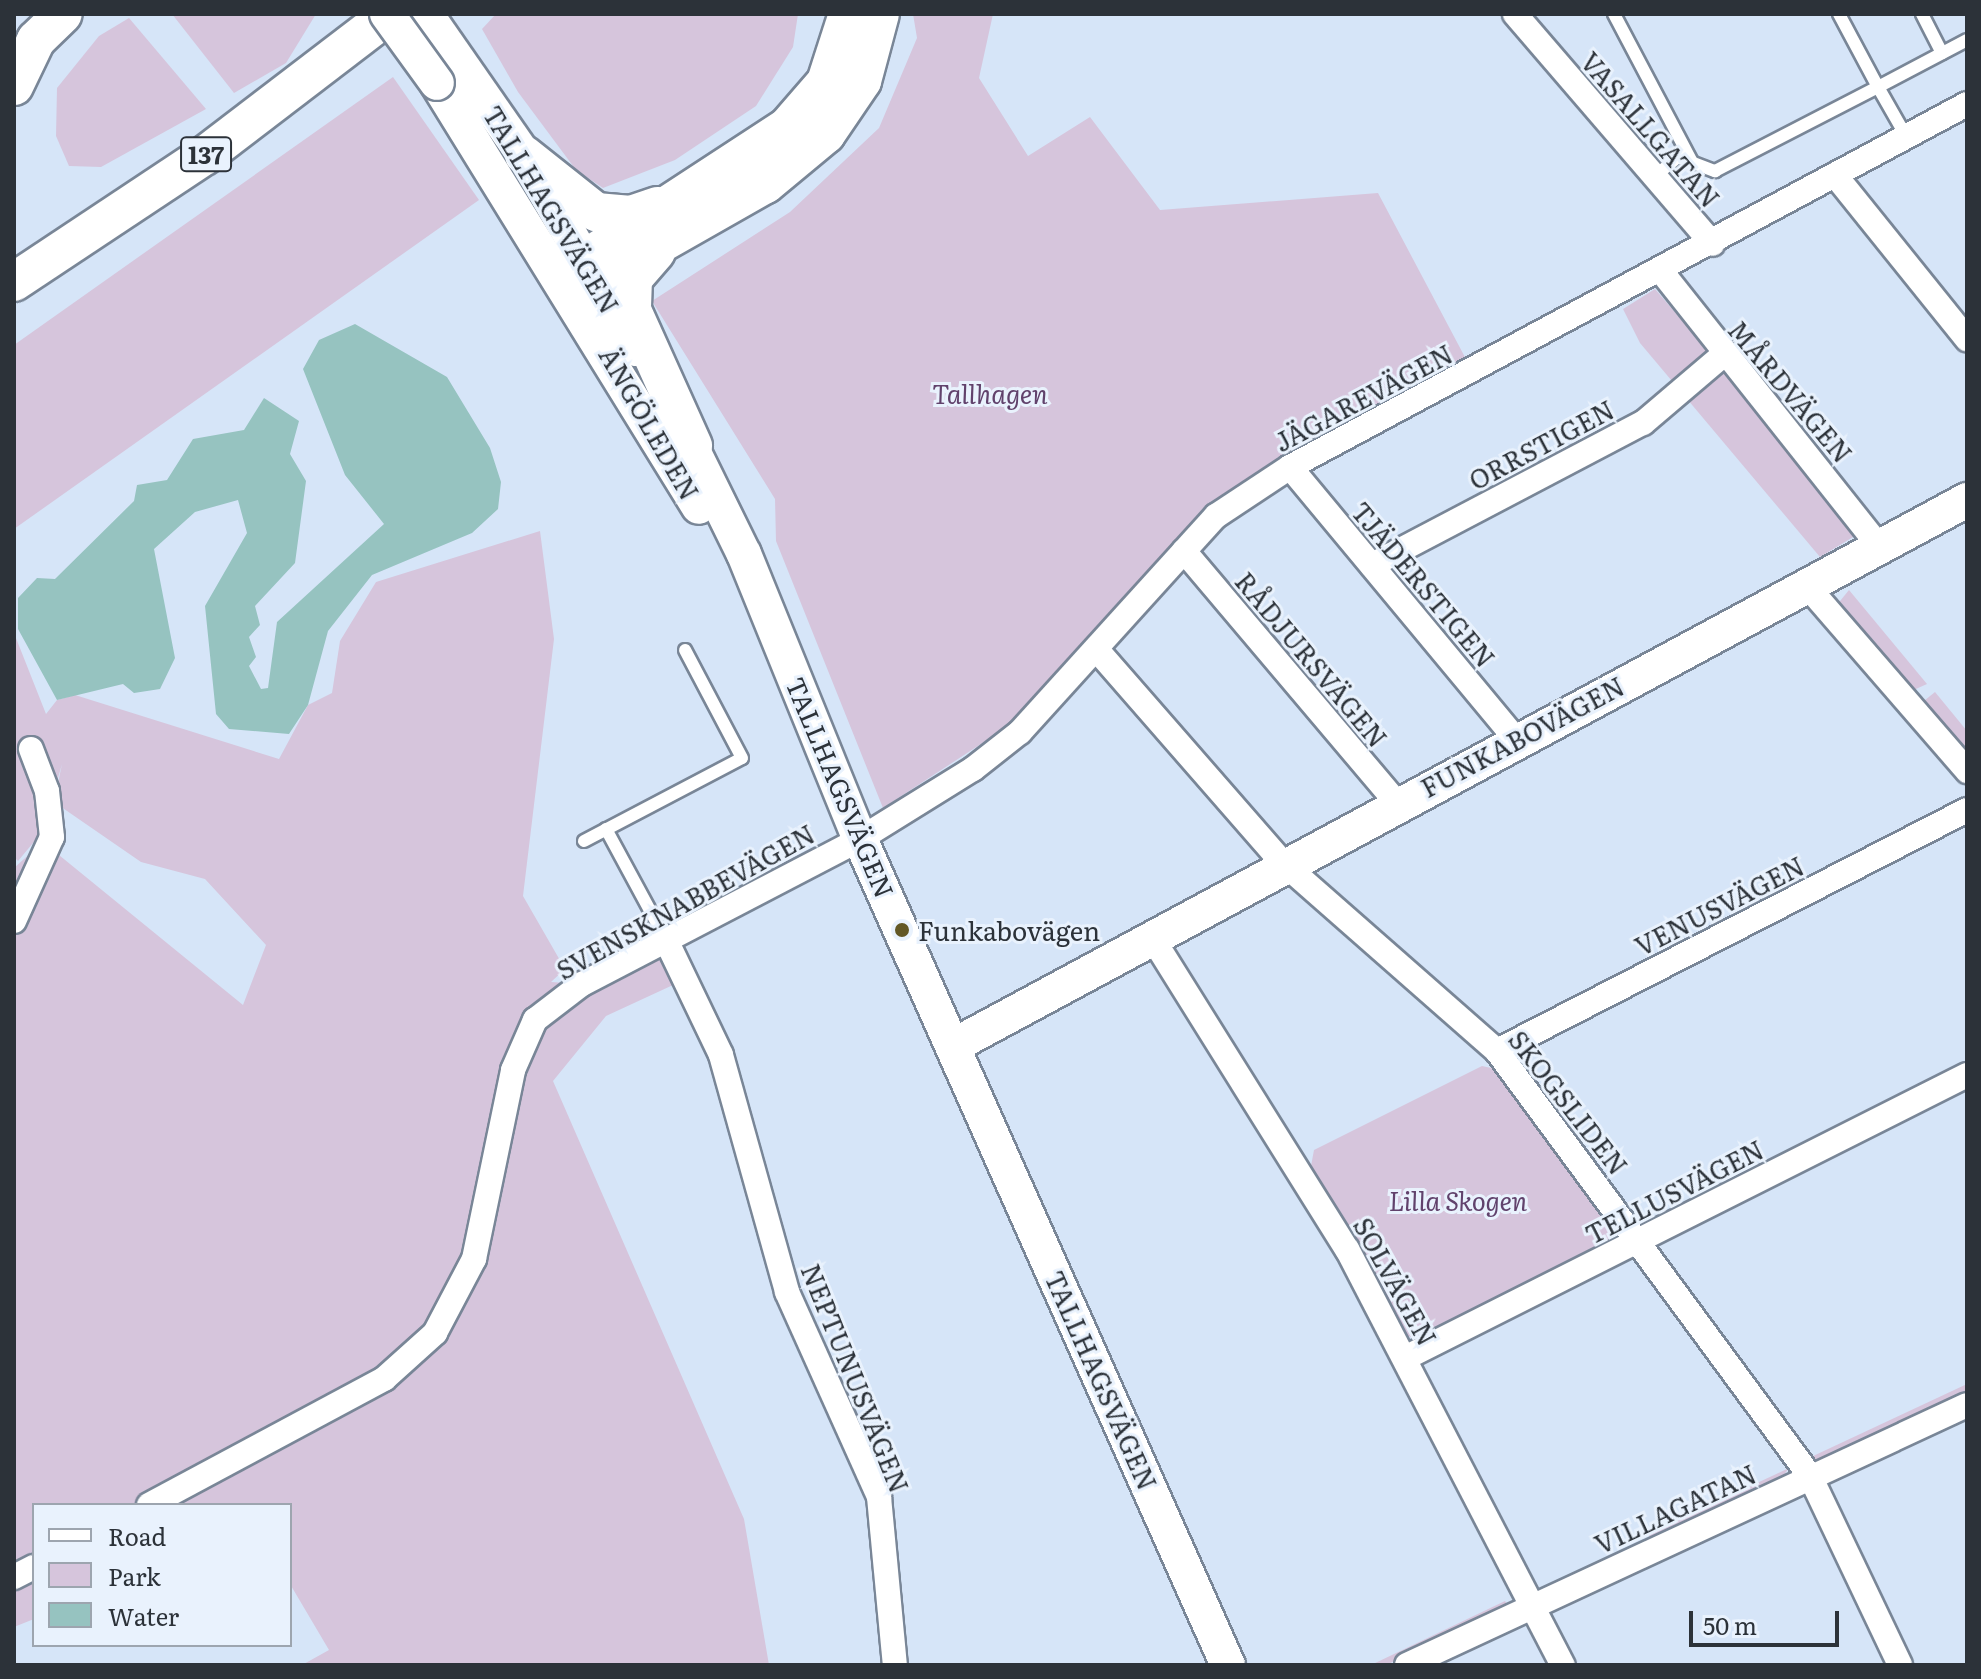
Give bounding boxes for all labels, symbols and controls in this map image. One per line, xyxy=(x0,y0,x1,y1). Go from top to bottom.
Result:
street label: VASALLGATAN xyxy=(1575,45,1727,213)
street label: TALLHAGSVÄGEN xyxy=(478,100,626,318)
road number: 137 xyxy=(180,134,232,174)
street label: MÅRDVÄGEN xyxy=(1723,314,1859,468)
street label: JÄGAREVÄGEN xyxy=(1269,337,1457,457)
street label: ÄNGÖLEDEN xyxy=(594,341,706,505)
park label: Tallhagen xyxy=(932,377,1048,409)
street label: ORRSTIGEN xyxy=(1463,393,1619,495)
street label: TJÄDERSTIGEN xyxy=(1346,495,1502,673)
street label: RÅDJURSVÄGEN xyxy=(1230,565,1394,753)
street label: FUNKABOVÄGEN xyxy=(1415,669,1629,803)
street label: TALLHAGSVÄGEN xyxy=(780,672,902,902)
street label: SVENSKNABBEVÄGEN xyxy=(550,817,820,985)
street label: VENUSVÄGEN xyxy=(1629,849,1809,961)
place label: Funkabovägen xyxy=(918,914,1100,946)
marker: Funkabovägen xyxy=(893,921,911,939)
street label: SKOGSLIDEN xyxy=(1503,1024,1635,1180)
street label: TELLUSVÄGEN xyxy=(1580,1133,1768,1249)
park label: Lilla Skogen xyxy=(1389,1184,1527,1216)
street label: SOLVÄGEN xyxy=(1348,1212,1444,1350)
street label: NEPTUNUSVÄGEN xyxy=(796,1259,916,1497)
street label: TALLHAGSVÄGEN xyxy=(1040,1266,1164,1494)
street label: VILLAGATAN xyxy=(1589,1457,1761,1559)
legend xyxy=(32,1503,292,1647)
text: Road xyxy=(108,1518,166,1553)
text: Park xyxy=(108,1558,161,1593)
scale bar xyxy=(1693,1595,1843,1645)
text: Water xyxy=(108,1598,179,1633)
text: 50 m xyxy=(1703,1607,1757,1642)

